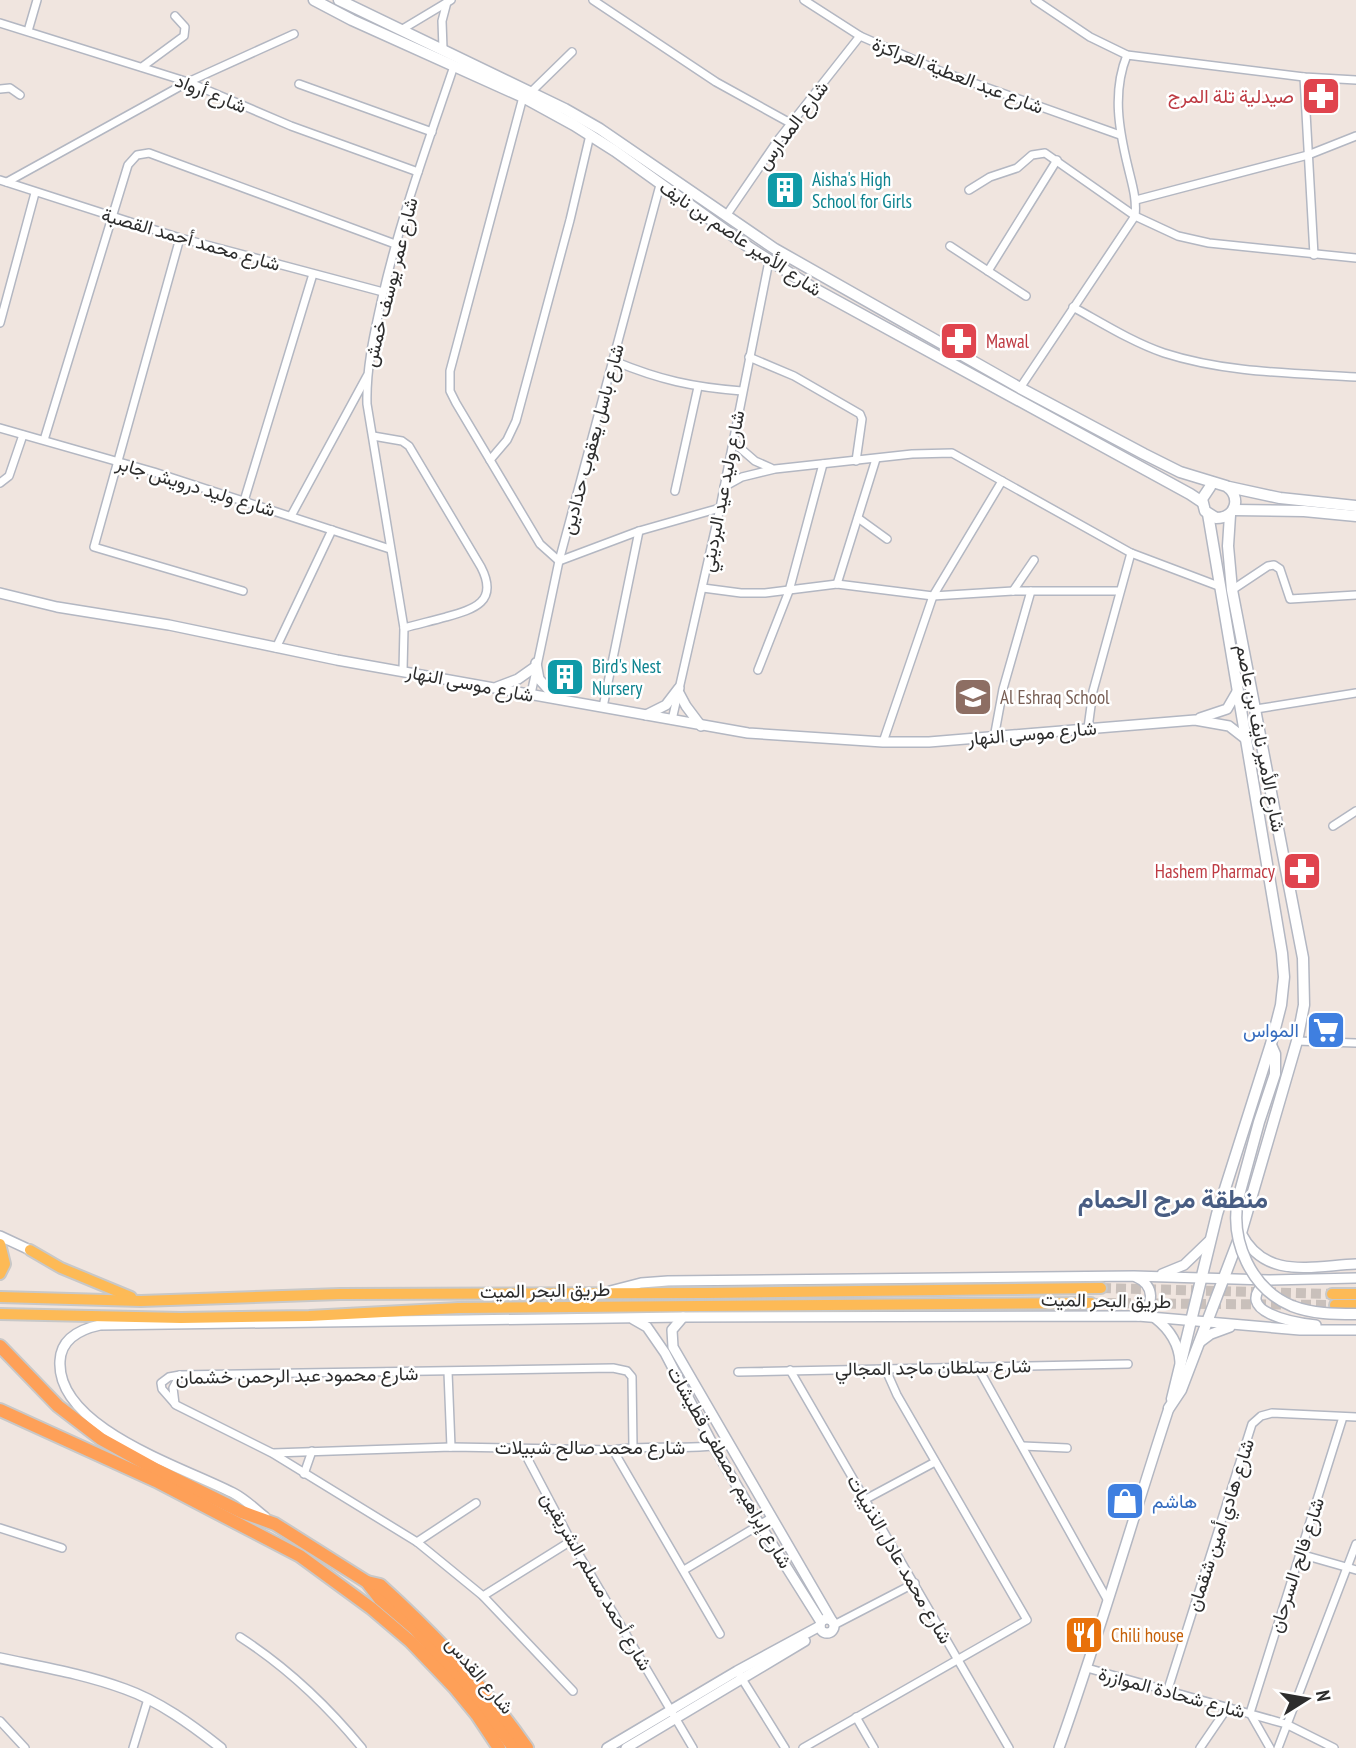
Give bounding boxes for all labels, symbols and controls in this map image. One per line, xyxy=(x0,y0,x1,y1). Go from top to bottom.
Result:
street label: شارع عبد العطية العراكزة xyxy=(869,31,1047,120)
street label: شارع أرواد xyxy=(171,68,250,119)
pharmacy icon: صيدلية تلة المرج xyxy=(1300,75,1342,117)
street label: شارع المدارس xyxy=(751,76,834,175)
place label: صيدلية تلة المرج xyxy=(1168,84,1294,109)
place label: Aisha's High School for Girls xyxy=(812,167,912,213)
building icon: Aisha's High School for Girls xyxy=(764,169,806,211)
street label: شارع الأمير عاصم بن نايف xyxy=(655,175,827,302)
street label: شارع عمر يوسف خمش xyxy=(357,195,424,369)
street label: شارع محمد أحمد القصبة xyxy=(99,202,283,277)
pharmacy icon: Mawal xyxy=(938,320,980,362)
place label: Mawal xyxy=(986,329,1030,353)
street label: شارع باسل يعقوب حدادين xyxy=(555,341,630,537)
street label: شارع وليد عيد البرديني xyxy=(695,408,753,575)
street label: شارع وليد درويش جابر xyxy=(112,450,278,523)
street label: شارع الأمير نايف بن عاصم xyxy=(1230,642,1291,834)
place label: Bird's Nest Nursery xyxy=(592,654,662,700)
building icon: Bird's Nest Nursery xyxy=(544,656,586,698)
street label: شارع موسى النهار xyxy=(403,659,536,708)
school or university icon: Al Eshraq School xyxy=(952,676,994,718)
place label: Al Eshraq School xyxy=(1000,685,1110,709)
street label: شارع موسى النهار xyxy=(966,715,1098,752)
pharmacy icon: Hashem Pharmacy xyxy=(1281,850,1323,892)
place label: Hashem Pharmacy xyxy=(1155,859,1276,883)
supermarket icon: المواس xyxy=(1305,1009,1347,1051)
place label: المواس xyxy=(1243,1018,1299,1042)
district label: منطقة مرج الحمام xyxy=(1078,1182,1268,1217)
street label: طريق البحر الميت xyxy=(480,1277,610,1303)
street label: طريق البحر الميت xyxy=(1041,1287,1171,1313)
street label: شارع سلطان ماجد المجالي xyxy=(835,1353,1031,1385)
street label: شارع محمود عبد الرحمن خشمان xyxy=(175,1361,419,1390)
street label: شارع إبراهيم مصطفى قطيشات xyxy=(661,1361,798,1573)
street label: شارع محمد صالح شبيلات xyxy=(495,1435,685,1461)
street label: شارع هادي أمين شقمان xyxy=(1181,1436,1263,1616)
street label: شارع محمد عادل الذنيبات xyxy=(841,1470,958,1648)
shop icon: هاشم xyxy=(1104,1480,1146,1522)
street label: شارع أحمد مسلم الشريقين xyxy=(535,1487,658,1675)
place label: هاشم xyxy=(1152,1489,1197,1514)
street label: شارع فالح السرحان xyxy=(1263,1494,1331,1636)
restaurant icon: Chili house xyxy=(1063,1614,1105,1656)
place label: Chili house xyxy=(1111,1623,1184,1647)
street label: شارع القدس xyxy=(440,1631,519,1719)
street label: شارع شحادة الموازرة xyxy=(1096,1661,1248,1724)
north arrow xyxy=(1272,1664,1342,1734)
text: N xyxy=(1311,1688,1336,1703)

